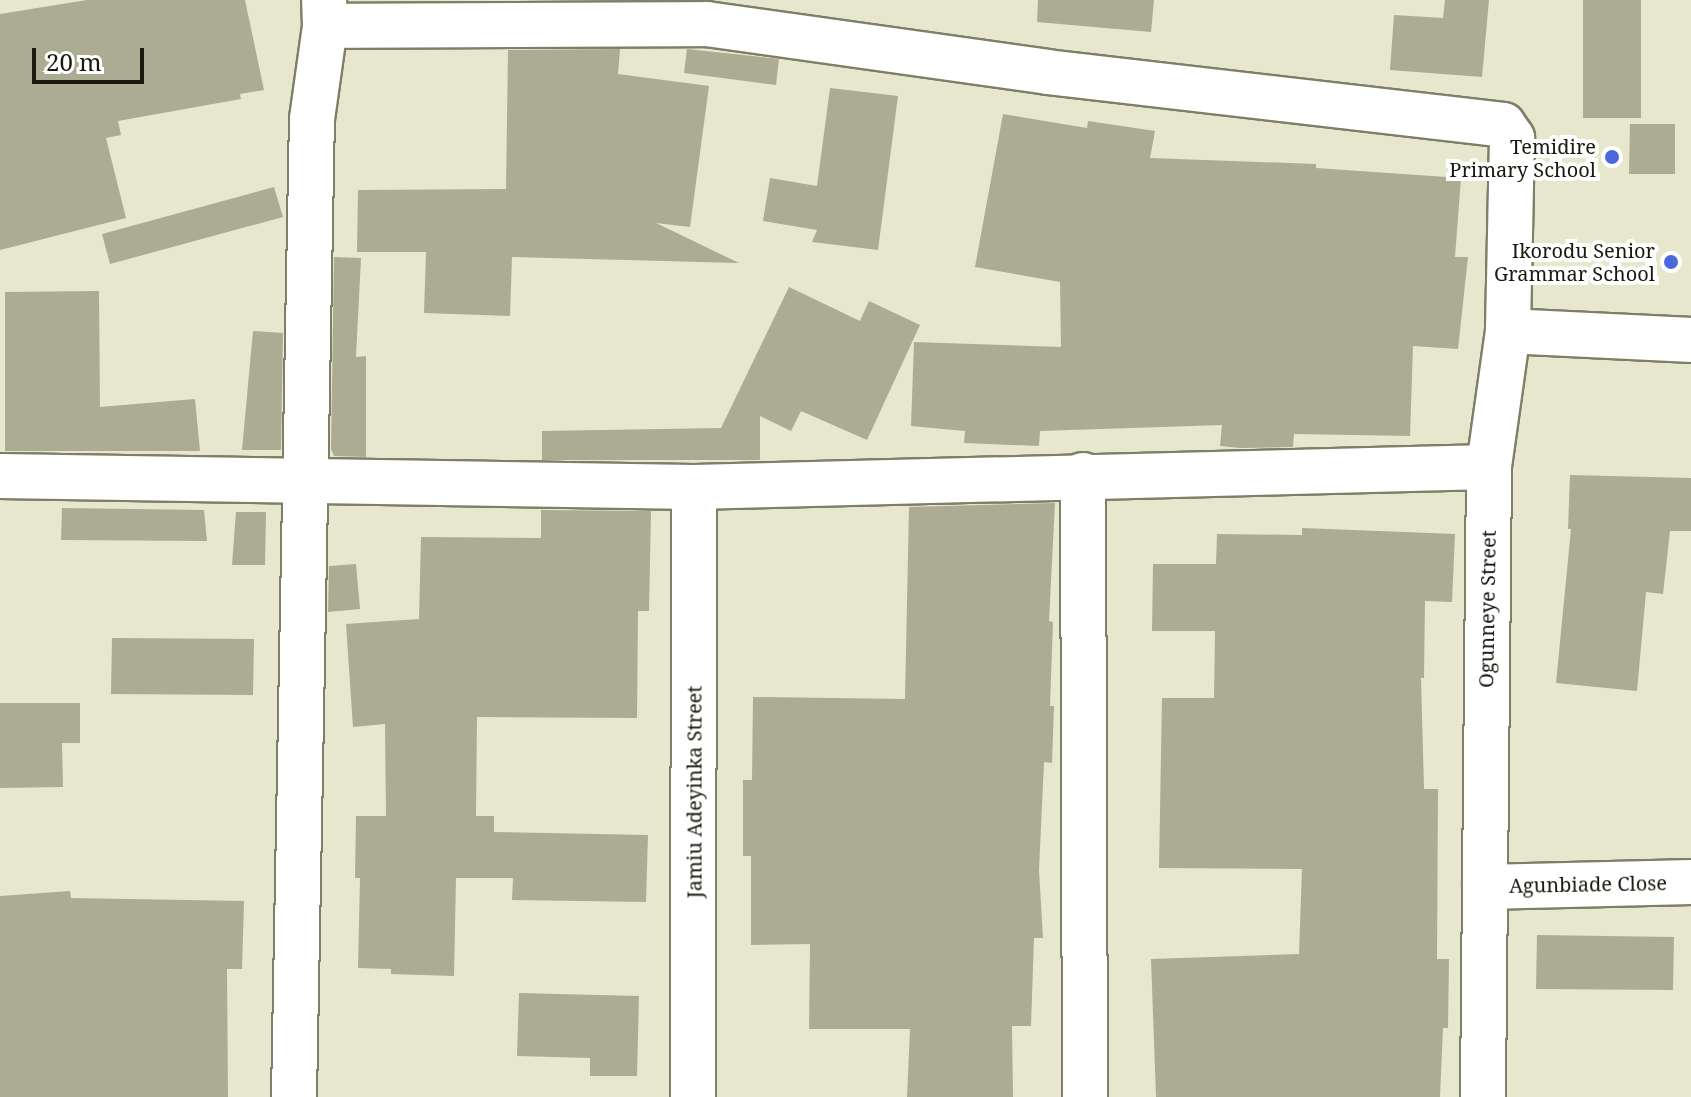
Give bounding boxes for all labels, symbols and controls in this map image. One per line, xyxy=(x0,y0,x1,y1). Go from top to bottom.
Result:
scale bar xyxy=(36,32,148,82)
text: 20 m xyxy=(46,45,102,78)
place label: Temidire Primary School xyxy=(1449,134,1596,181)
marker: Temidire Primary School xyxy=(1603,148,1621,166)
place label: Ikorodu Senior Grammar School xyxy=(1494,238,1655,285)
marker: Ikorodu Senior Grammar School xyxy=(1662,253,1680,271)
street label: Ogunneye Street xyxy=(1474,530,1500,688)
street label: Jamiu Adeyinka Street xyxy=(682,686,706,898)
street label: Agunbiade Close xyxy=(1509,871,1667,897)

